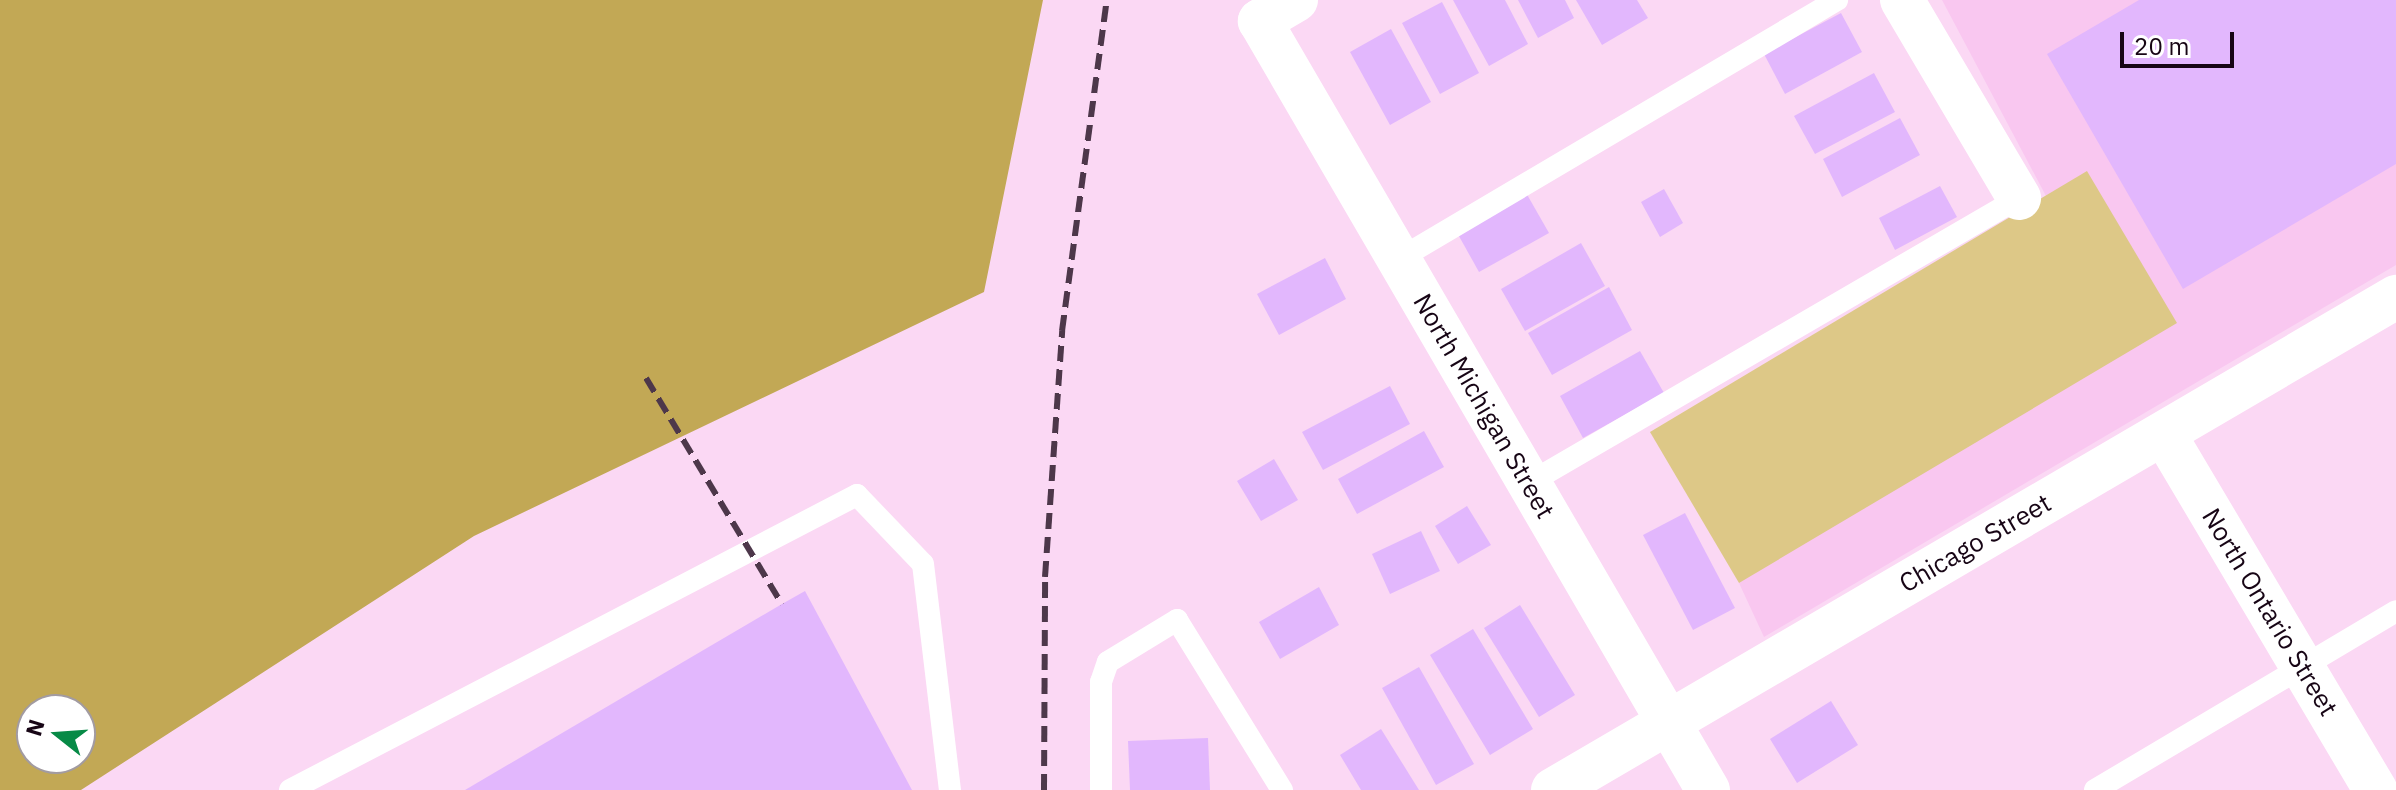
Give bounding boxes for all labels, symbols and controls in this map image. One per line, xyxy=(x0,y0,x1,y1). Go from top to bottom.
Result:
scale bar xyxy=(2124,16,2238,66)
text: 20 m xyxy=(2134,30,2189,62)
street label: North Michigan Street xyxy=(1407,288,1561,524)
street label: Chicago Street xyxy=(1894,487,2056,599)
street label: North Ontario Street xyxy=(2196,502,2344,722)
north arrow xyxy=(16,694,96,774)
text: N xyxy=(18,716,51,739)

